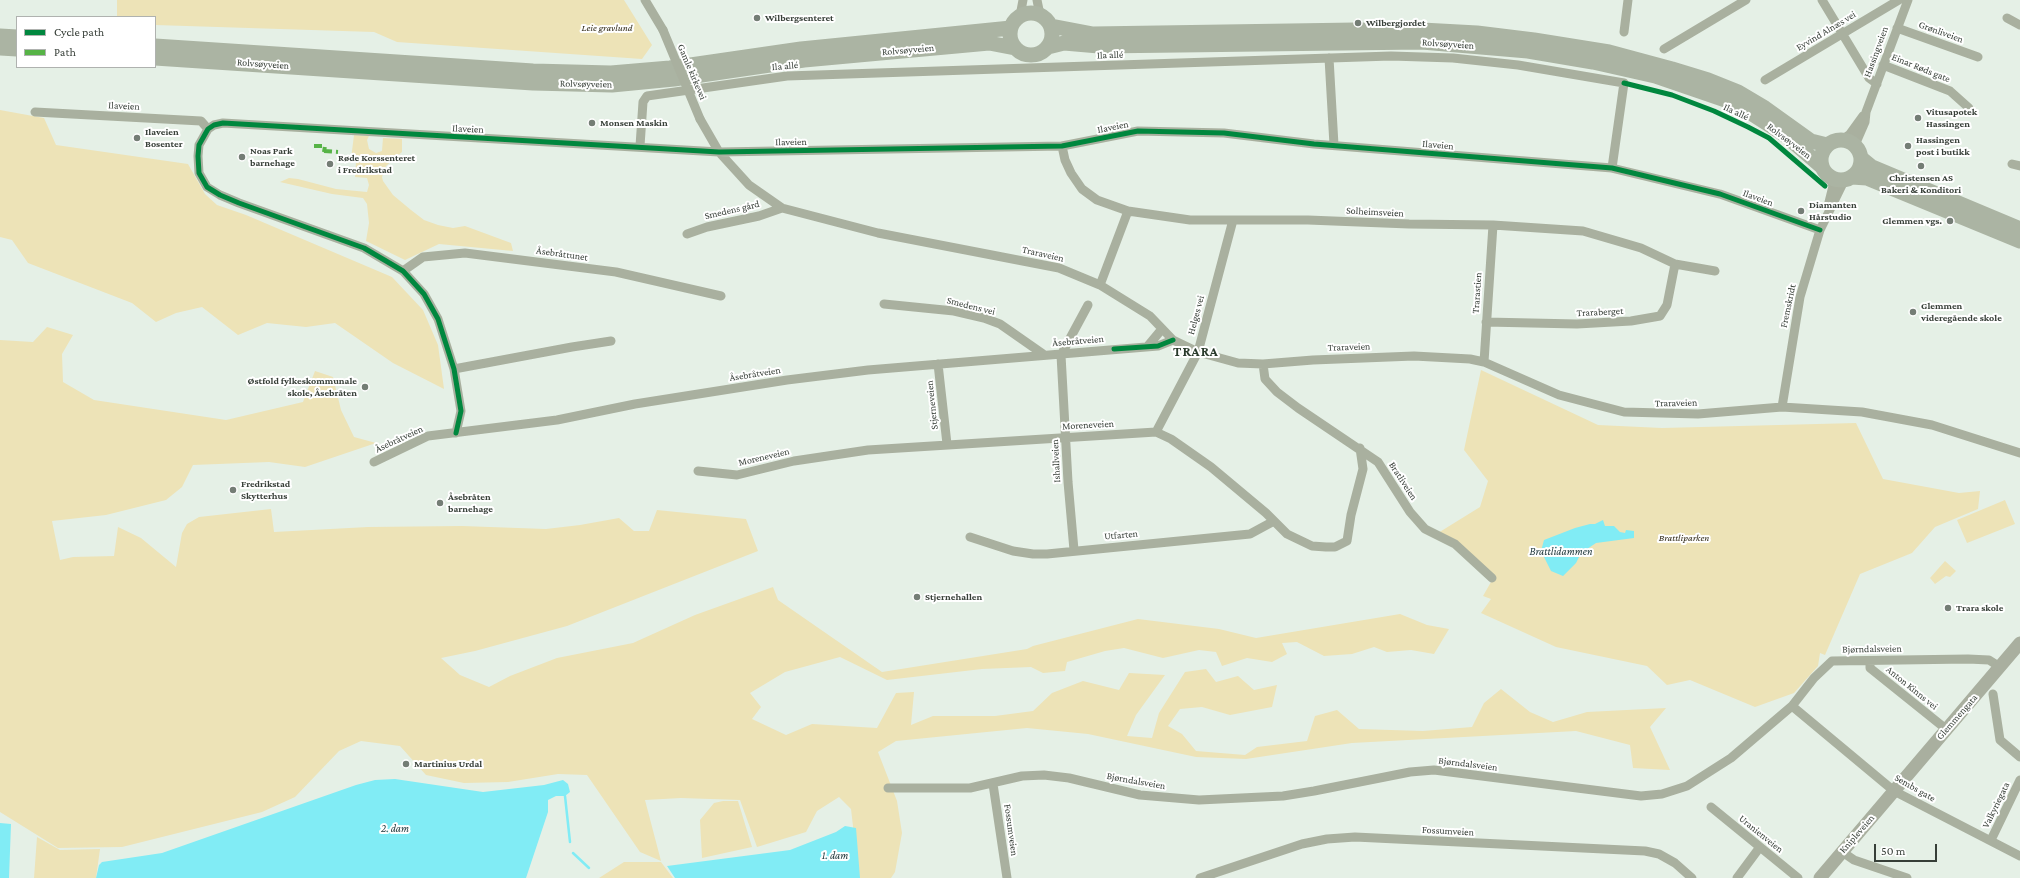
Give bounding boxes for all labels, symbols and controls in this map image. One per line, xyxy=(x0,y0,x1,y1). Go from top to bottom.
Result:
street label: Eyvind Alnæs vei xyxy=(1794,8,1858,54)
place label: Wilbergsenteret xyxy=(765,12,834,24)
marker: Wilbergsenteret xyxy=(752,13,762,23)
legend xyxy=(16,16,156,68)
place label: Wilbergjordet xyxy=(1366,17,1426,29)
marker: Wilbergjordet xyxy=(1353,18,1363,28)
street label: Grønliveien xyxy=(1917,18,1965,46)
park label: Leie gravlund xyxy=(582,22,632,34)
text: Cycle path xyxy=(54,25,104,39)
street label: Hassingveien xyxy=(1861,25,1891,79)
street label: Rolvsøyveien xyxy=(1421,36,1475,52)
street label: Gamle kirkevei xyxy=(675,42,709,102)
street label: Rolvsøyveien xyxy=(881,42,935,58)
text: Path xyxy=(54,45,76,59)
street label: Ila allé xyxy=(1097,49,1123,61)
street label: Einar Røds gate xyxy=(1890,51,1952,85)
street label: Rolvsøyveien xyxy=(236,56,290,72)
street label: Ila allé xyxy=(771,59,799,73)
street label: Rolvsøyveien xyxy=(560,78,612,90)
street label: Ilaveien xyxy=(108,99,140,113)
street label: Ila allé xyxy=(1721,101,1751,123)
place label: Vitusapotek Hassingen xyxy=(1926,106,1977,130)
marker: Vitusapotek Hassingen xyxy=(1913,113,1923,123)
place label: Monsen Maskin xyxy=(600,117,668,129)
marker: Monsen Maskin xyxy=(587,118,597,128)
street label: Ilaveien xyxy=(1096,118,1130,136)
street label: Rolvsøyveien xyxy=(1764,120,1814,162)
street label: Ilaveien xyxy=(452,122,484,136)
place label: Ilaveien Bosenter xyxy=(145,126,183,150)
marker: Ilaveien Bosenter xyxy=(132,133,142,143)
place label: Hassingen post i butikk xyxy=(1916,134,1970,158)
street label: Ilaveien xyxy=(775,136,807,148)
street label: Ilaveien xyxy=(1422,138,1454,152)
marker: Hassingen post i butikk xyxy=(1903,141,1913,151)
place label: Noas Park barnehage xyxy=(250,145,295,168)
marker: Noas Park barnehage xyxy=(237,152,247,162)
place label: Røde Korssenteret i Fredrikstad xyxy=(338,152,415,176)
marker: Røde Korssenteret i Fredrikstad xyxy=(325,159,335,169)
marker: Christensen AS Bakeri & Konditori xyxy=(1916,161,1926,171)
place label: Christensen AS Bakeri & Konditori xyxy=(1881,172,1961,196)
street label: Ilaveien xyxy=(1741,187,1775,209)
street label: Smedens gård xyxy=(703,198,761,222)
place label: Diamanten Hårstudio xyxy=(1809,199,1857,222)
street label: Solheimsveien xyxy=(1346,204,1404,220)
marker: Diamanten Hårstudio xyxy=(1796,206,1806,216)
place label: Glemmen vgs. xyxy=(1882,215,1942,227)
marker: Glemmen vgs. xyxy=(1945,216,1955,226)
street label: Traraveien xyxy=(1021,243,1065,265)
street label: Åsebråttunet xyxy=(535,244,589,264)
street label: Trarastien xyxy=(1470,272,1484,314)
street label: Fremskridt xyxy=(1778,283,1798,329)
street label: Smedens vei xyxy=(946,294,996,318)
street label: Helges vei xyxy=(1185,294,1207,336)
place label: Glemmen videregående skole xyxy=(1921,300,2002,324)
street label: Traraberget xyxy=(1576,305,1624,319)
marker: Glemmen videregående skole xyxy=(1908,307,1918,317)
street label: Åsebråtveien xyxy=(1052,333,1104,349)
street label: Traraveien xyxy=(1327,340,1371,354)
district label: TRARA xyxy=(1173,344,1219,360)
street label: Åsebråtveien xyxy=(729,364,781,384)
place label: Østfold fylkeskommunale skole, Åsebråten xyxy=(248,375,357,398)
street label: Stjerneveien xyxy=(923,380,941,430)
marker: Østfold fylkeskommunale skole, Åsebråten xyxy=(360,382,370,392)
street label: Traraveien xyxy=(1655,397,1697,409)
street label: Moreneveien xyxy=(1062,418,1114,432)
street label: Åsebråtveien xyxy=(373,423,425,455)
street label: Ishallveien xyxy=(1049,439,1063,483)
street label: Moreneveien xyxy=(737,445,791,469)
street label: Bratliveien xyxy=(1386,460,1420,502)
place label: Fredrikstad Skytterhus xyxy=(241,478,290,502)
marker: Fredrikstad Skytterhus xyxy=(228,485,238,495)
place label: Åsebråten barnehage xyxy=(448,491,493,514)
marker: Åsebråten barnehage xyxy=(435,498,445,508)
street label: Utfarten xyxy=(1104,528,1138,542)
park label: Brattliparken xyxy=(1659,532,1709,544)
water label: Brattlidammen xyxy=(1529,545,1593,559)
place label: Stjernehallen xyxy=(925,591,982,603)
marker: Stjernehallen xyxy=(912,592,922,602)
place label: Trara skole xyxy=(1956,602,2003,614)
marker: Trara skole xyxy=(1943,603,1953,613)
street label: Bjørndalsveien xyxy=(1842,642,1902,656)
street label: Anton Kinns vei xyxy=(1884,664,1940,712)
street label: Glemmengata xyxy=(1934,692,1980,742)
street label: Bjørndalsveien xyxy=(1438,754,1498,774)
place label: Martinius Urdal xyxy=(414,758,482,770)
marker: Martinius Urdal xyxy=(401,759,411,769)
street label: Bjørndalsveien xyxy=(1106,770,1166,792)
street label: Sembs gate xyxy=(1892,772,1938,804)
street label: Valkyriegata xyxy=(1980,780,2012,830)
street label: Fossumveien xyxy=(1001,803,1021,857)
street label: Knipleveien xyxy=(1837,812,1877,856)
street label: Uranienveien xyxy=(1736,813,1786,855)
water label: 2. dam xyxy=(381,822,409,836)
street label: Fossumveien xyxy=(1422,824,1474,838)
scale bar xyxy=(1876,836,1939,862)
text: 50 m xyxy=(1881,844,1905,858)
water label: 1. dam xyxy=(822,849,848,863)

